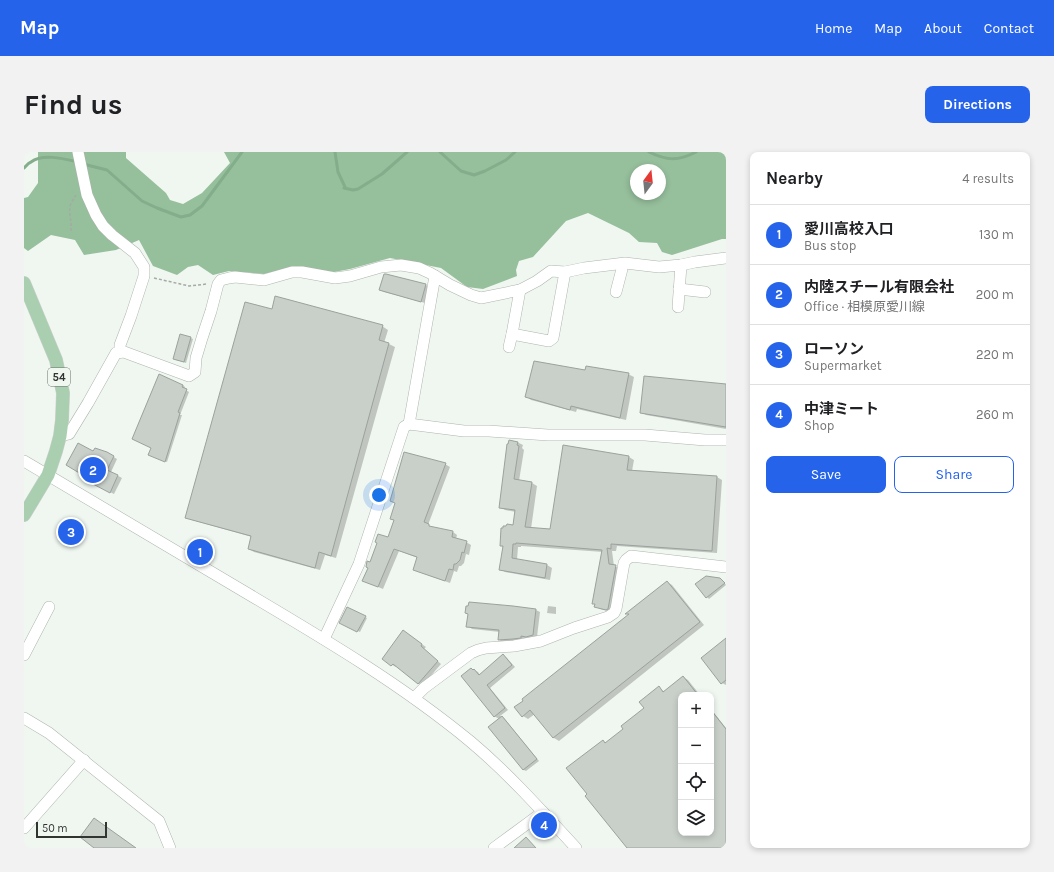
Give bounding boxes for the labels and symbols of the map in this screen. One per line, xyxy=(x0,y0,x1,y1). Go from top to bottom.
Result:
north arrow xyxy=(630,164,666,200)
road number: 54 xyxy=(48,368,70,386)
pin: 2 xyxy=(80,455,106,485)
your location xyxy=(369,485,389,505)
pin: 3 xyxy=(58,517,84,547)
pin: 1 xyxy=(187,537,213,567)
pin: 4 xyxy=(531,810,557,840)
scale bar xyxy=(36,820,107,839)

